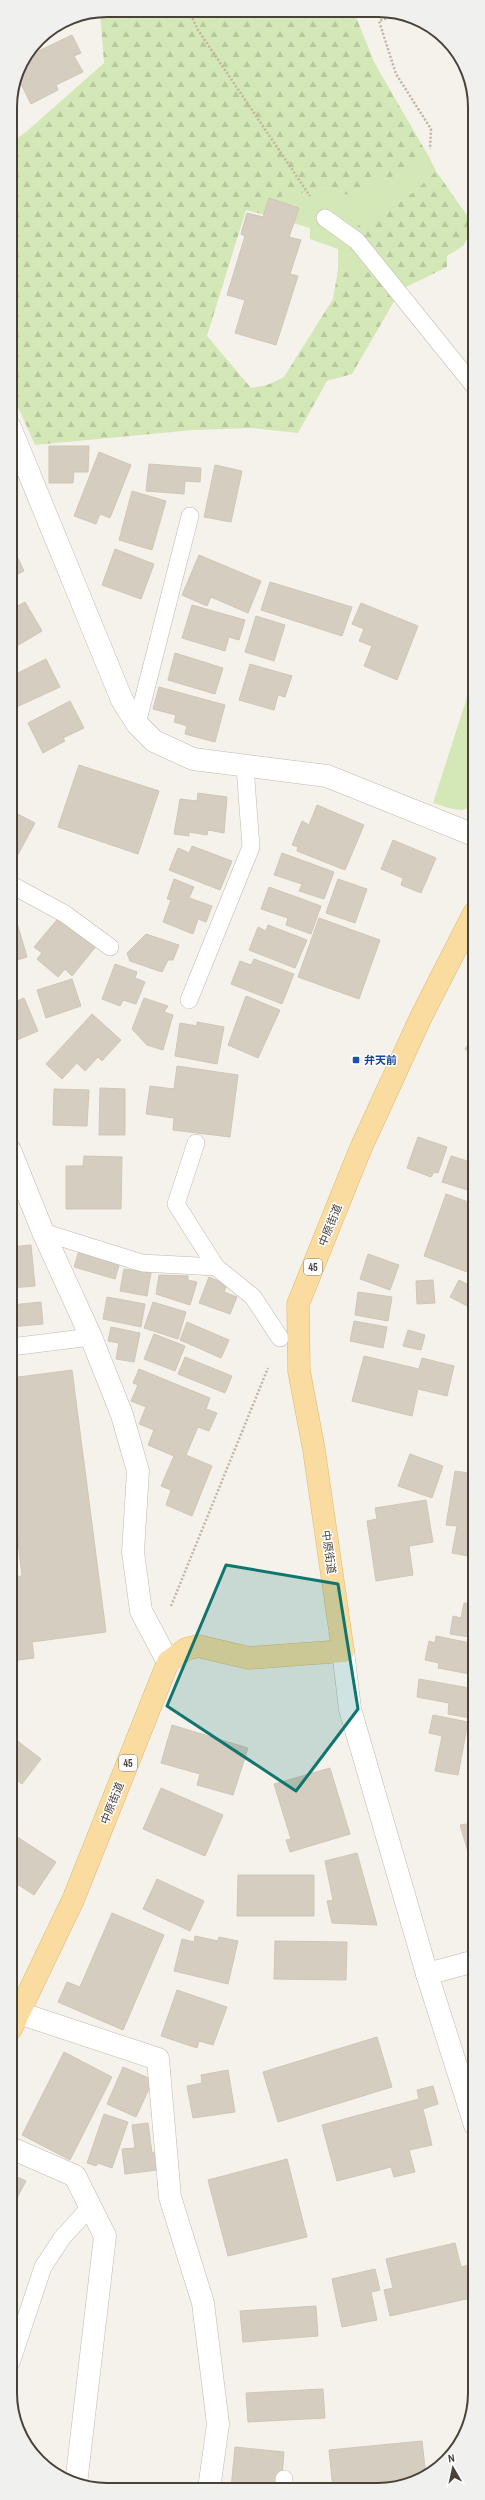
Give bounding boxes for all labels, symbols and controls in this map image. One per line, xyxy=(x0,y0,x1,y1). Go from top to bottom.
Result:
place label: 弁天前 xyxy=(364,1053,397,1067)
marker: 弁天前 xyxy=(351,1055,361,1065)
street label: 中原街道 xyxy=(315,1202,345,1248)
road number: 45 xyxy=(304,1259,322,1275)
street label: 中原街道 xyxy=(319,1529,339,1575)
road number: 45 xyxy=(119,1755,137,1771)
street label: 中原街道 xyxy=(97,1780,127,1826)
north arrow xyxy=(433,2448,473,2488)
text: N xyxy=(447,2451,456,2466)

